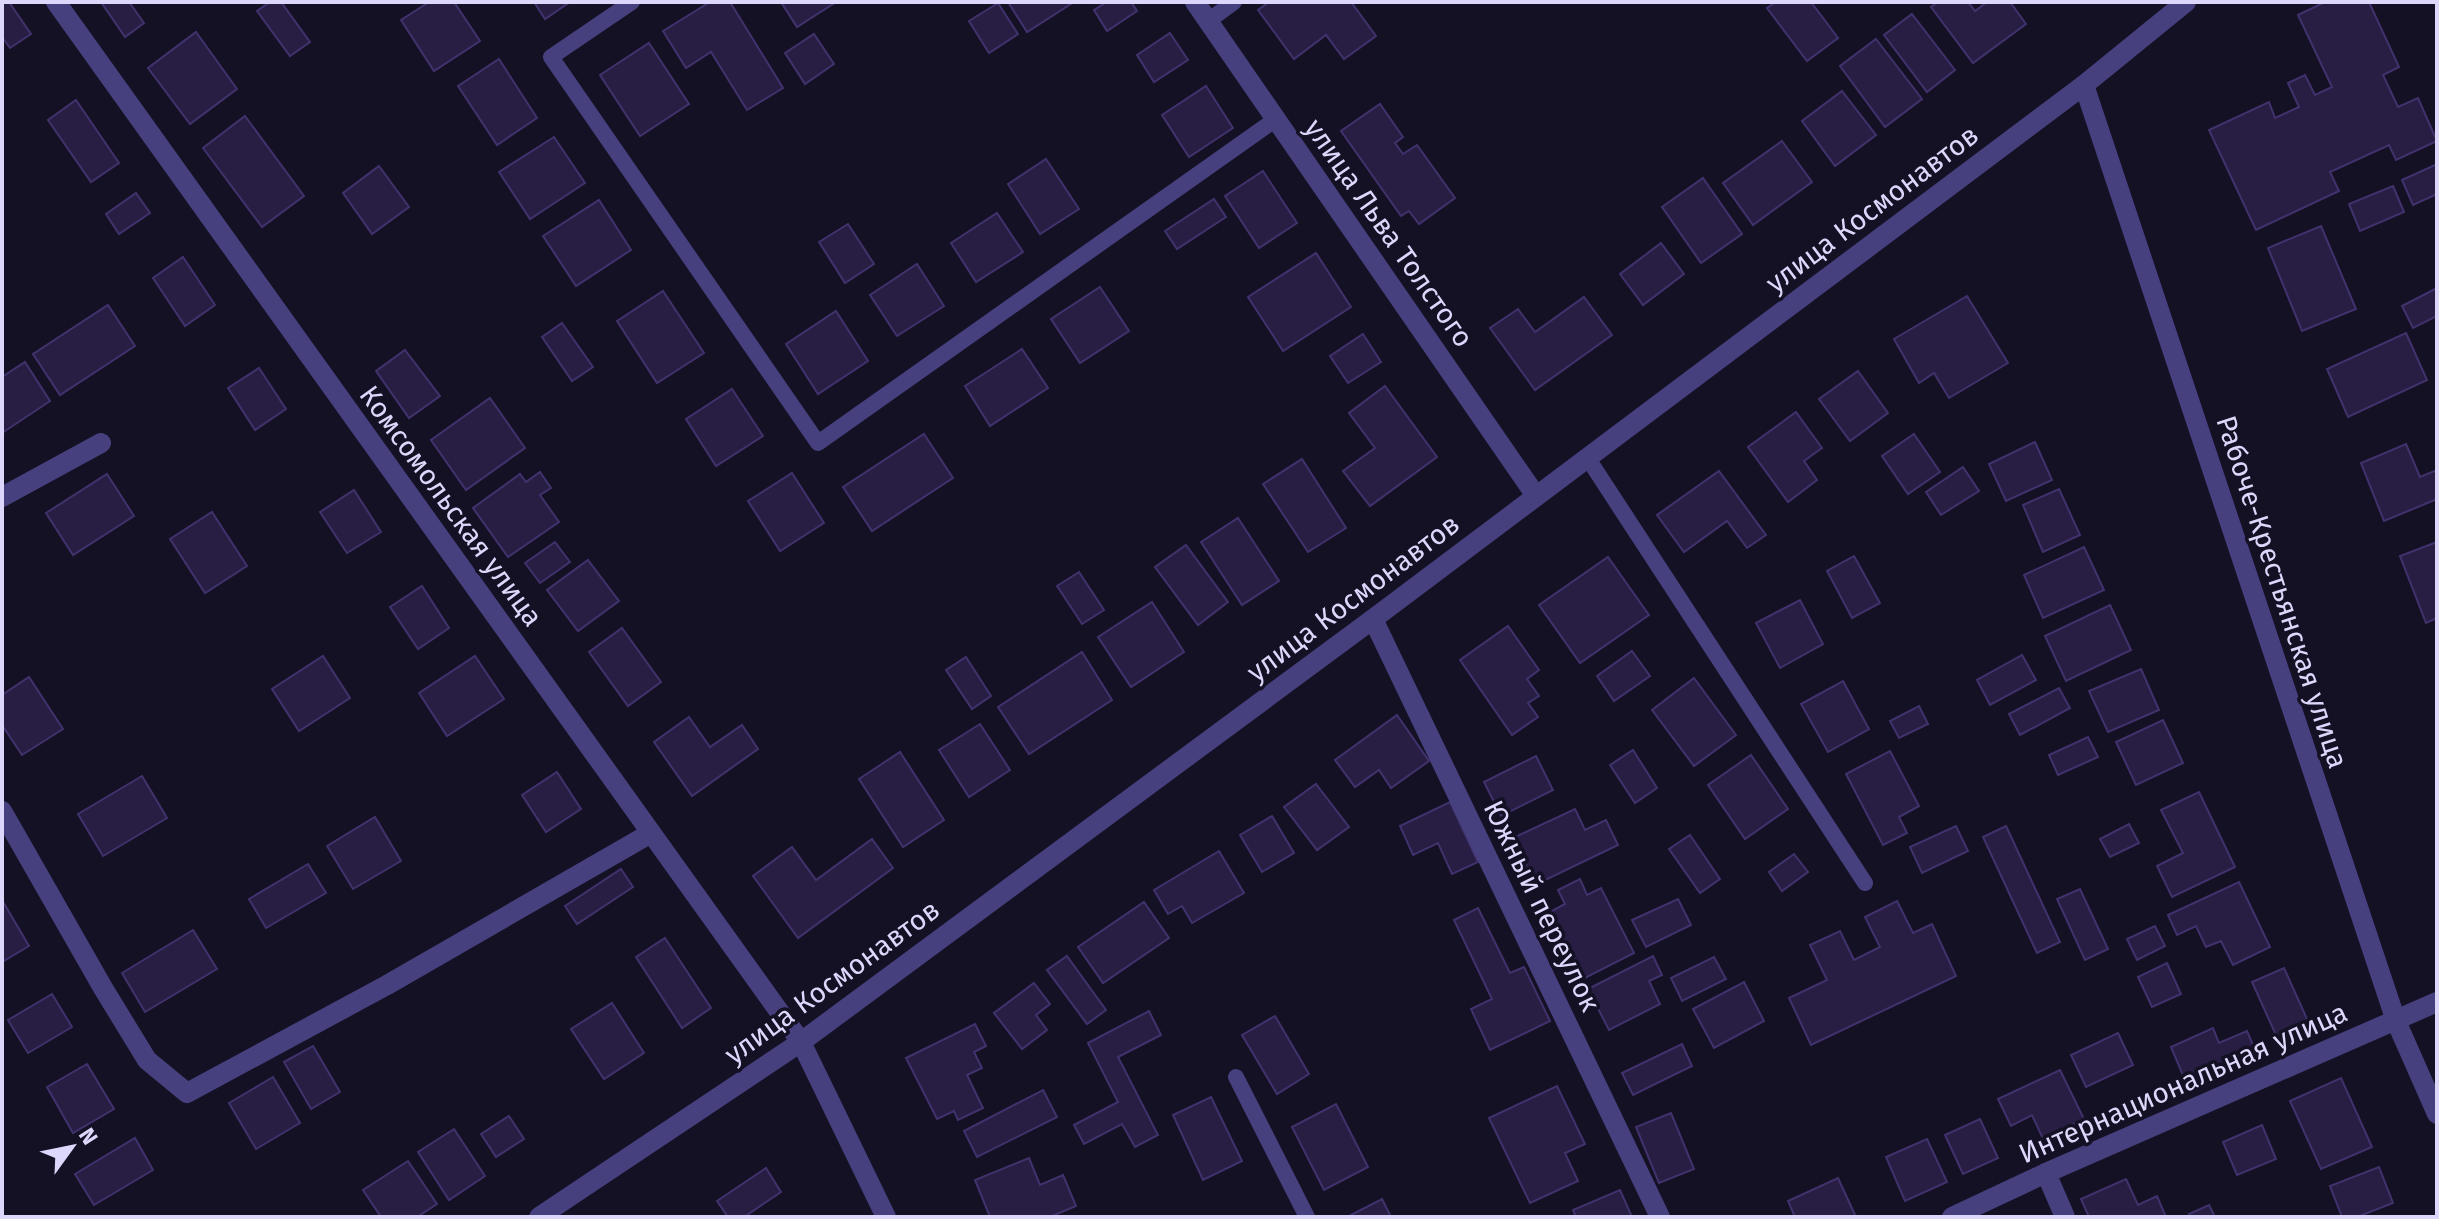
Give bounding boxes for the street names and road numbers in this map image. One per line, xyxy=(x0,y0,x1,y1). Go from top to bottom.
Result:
street label: улица Льва Толстого xyxy=(1298,113,1480,353)
street label: улица Космонавтов xyxy=(1759,118,1985,300)
street label: Комсомольская улица xyxy=(353,379,549,633)
street label: Рабоче-Крестьянская улица xyxy=(2209,411,2355,773)
street label: улица Космонавтов xyxy=(1240,507,1466,689)
street label: Южный переулок xyxy=(1477,795,1608,1017)
street label: улица Космонавтов xyxy=(718,893,946,1071)
street label: Интернациональная улица xyxy=(2014,996,2352,1170)

